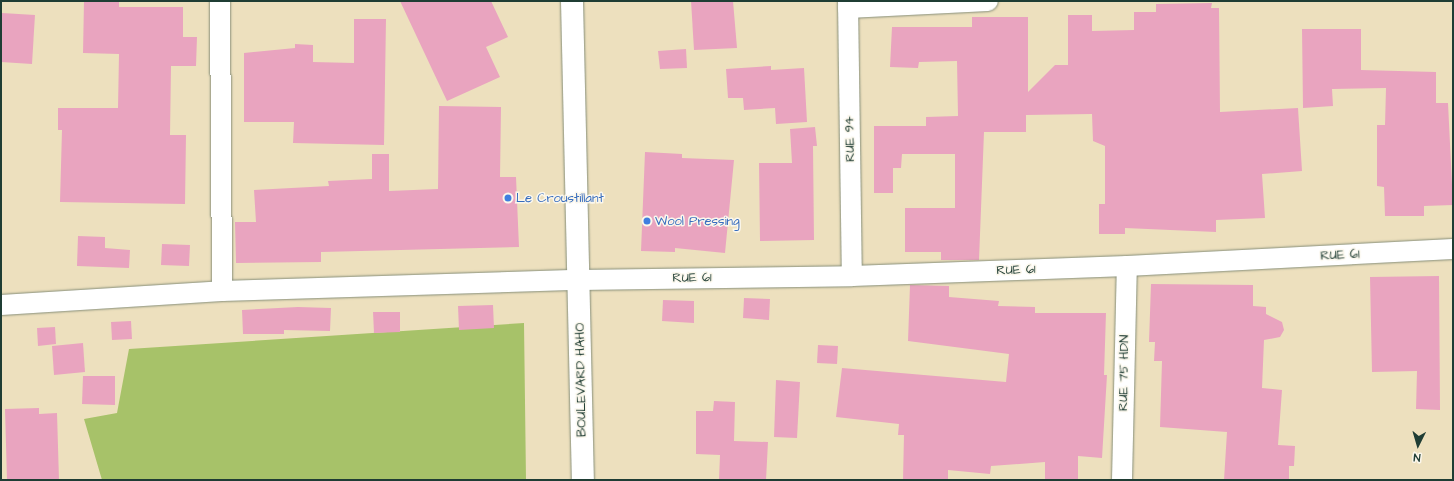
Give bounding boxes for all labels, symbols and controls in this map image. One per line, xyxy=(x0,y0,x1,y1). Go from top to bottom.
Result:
street label: RUE 94 xyxy=(842,116,858,162)
place label: Le Croustillant xyxy=(516,190,604,206)
marker: Le Croustillant xyxy=(503,193,513,203)
place label: Wool Pressing xyxy=(655,213,740,229)
marker: Wool Pressing xyxy=(642,216,652,226)
street label: RUE 61 xyxy=(1320,246,1360,264)
street label: RUE 61 xyxy=(996,262,1036,278)
street label: RUE 61 xyxy=(672,270,712,286)
street label: BOULEVARD HAHO xyxy=(572,323,590,437)
street label: RUE 75 HDN xyxy=(1116,335,1132,411)
north arrow xyxy=(1398,425,1438,465)
text: N xyxy=(1413,450,1421,465)

